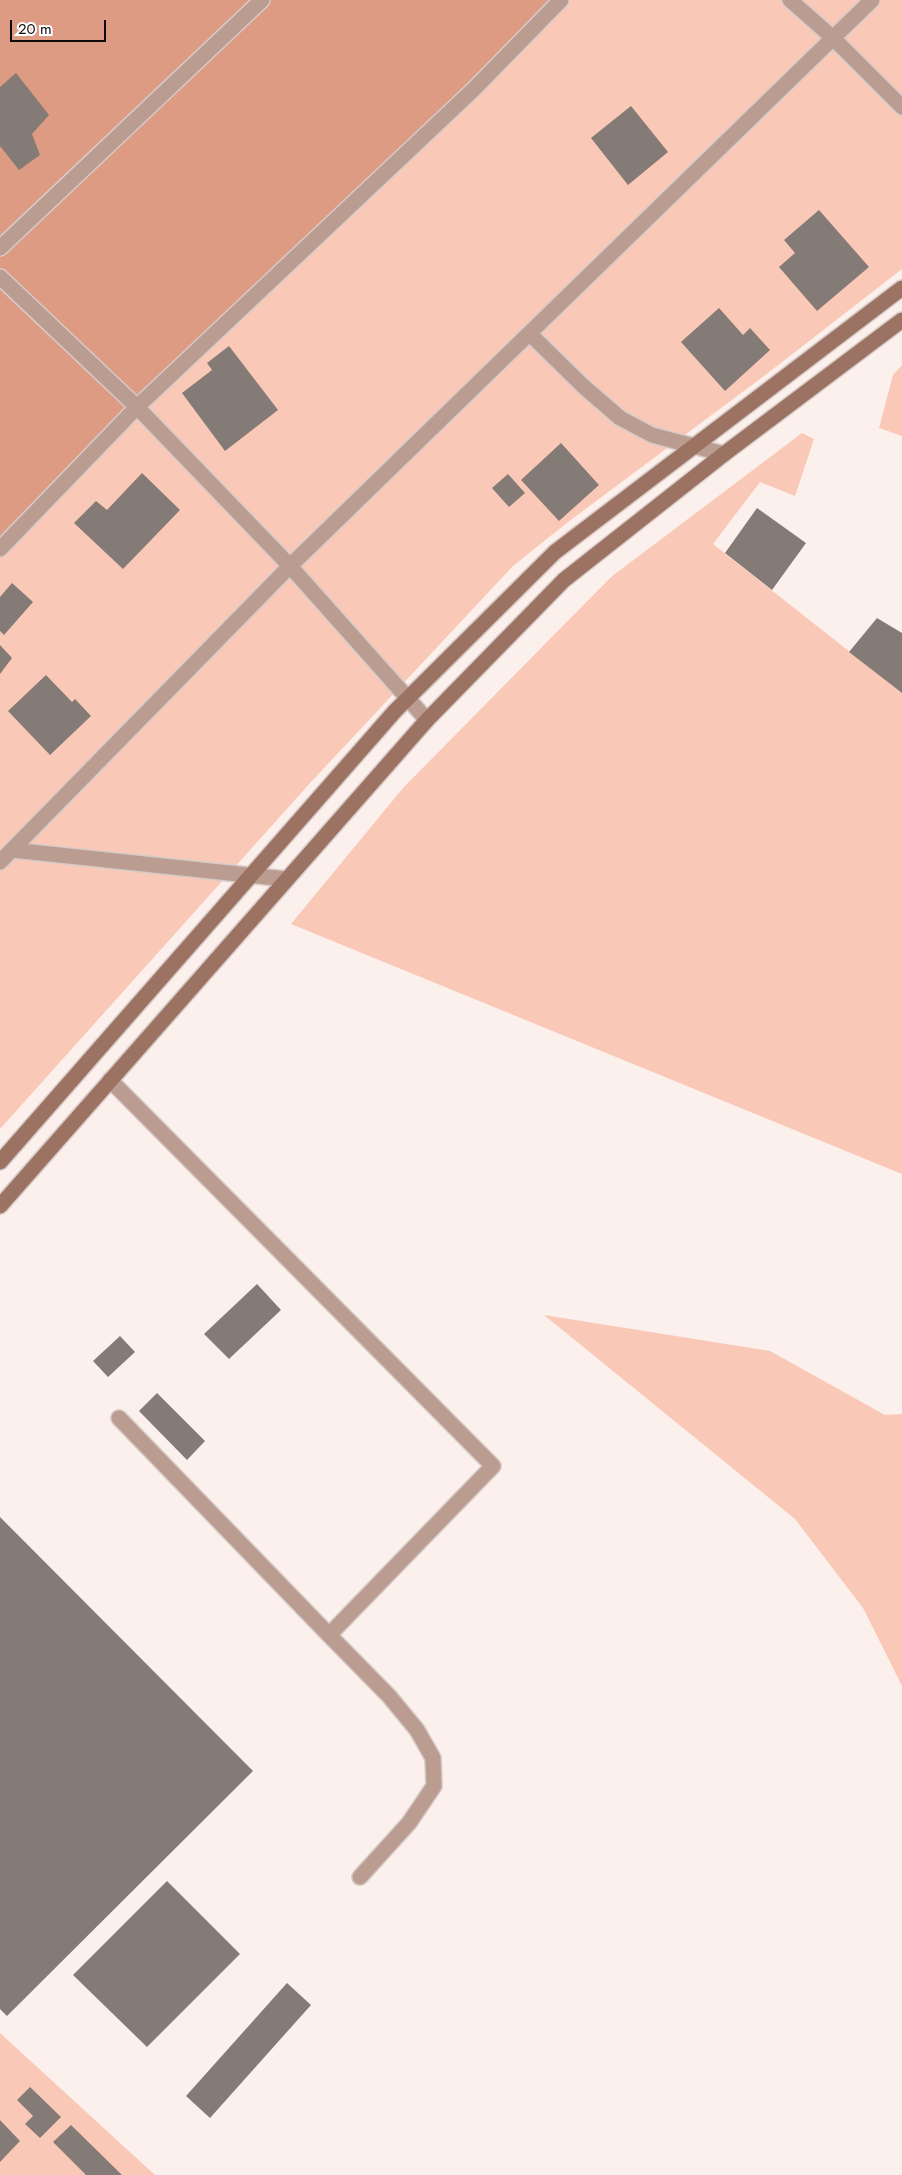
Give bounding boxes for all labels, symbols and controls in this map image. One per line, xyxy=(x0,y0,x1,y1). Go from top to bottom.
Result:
scale bar xyxy=(12,10,109,42)
text: 20 m xyxy=(18,18,52,40)

